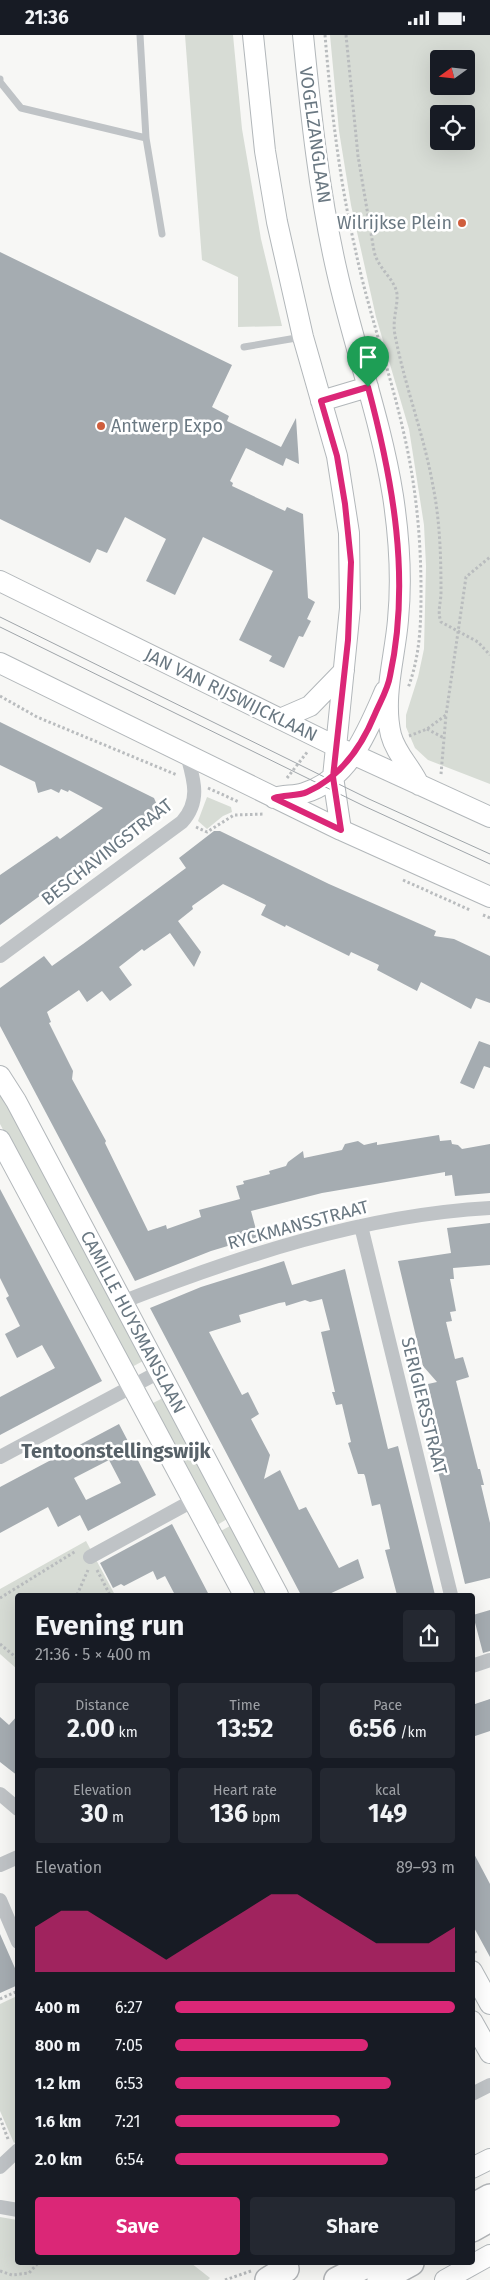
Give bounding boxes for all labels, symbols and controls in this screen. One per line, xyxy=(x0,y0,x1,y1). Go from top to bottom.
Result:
text: 21:36 xyxy=(25,6,69,29)
north arrow xyxy=(430,50,475,95)
map controls xyxy=(430,50,475,150)
street label: VOGELZANGLAAN xyxy=(295,65,335,205)
button: locate xyxy=(430,105,475,150)
place label: Wilrijkse Plein xyxy=(337,212,452,234)
marker: Wilrijkse Plein xyxy=(456,217,468,229)
pin xyxy=(347,336,389,387)
icon: arrive xyxy=(354,343,382,371)
place label: Antwerp Expo xyxy=(111,415,223,437)
marker: Antwerp Expo xyxy=(95,420,107,432)
street label: JAN VAN RIJSWIJCKLAAN xyxy=(141,644,321,746)
street label: BESCHAVINGSTRAAT xyxy=(37,794,177,910)
street label: RYCKMANSSTRAAT xyxy=(225,1195,372,1254)
street label: CAMILLE HUYSMANSLAAN xyxy=(75,1227,191,1417)
street label: SERIGIERSSTRAAT xyxy=(396,1335,452,1478)
district label: Tentoonstellingswijk xyxy=(21,1439,212,1463)
text: Evening run xyxy=(35,1609,184,1642)
button: share xyxy=(403,1610,455,1662)
text: 21:36 · 5 × 400 m xyxy=(35,1645,151,1664)
text: Distance xyxy=(75,1697,129,1714)
text: Time xyxy=(230,1697,260,1714)
text: Pace xyxy=(373,1697,402,1714)
text: 2.00 xyxy=(67,1714,115,1744)
text: 13:52 xyxy=(217,1714,273,1744)
text: 6:56 xyxy=(349,1714,396,1744)
text: km xyxy=(115,1724,138,1741)
text: /km xyxy=(396,1724,427,1741)
text: Elevation xyxy=(73,1782,132,1799)
text: Heart rate xyxy=(213,1782,277,1799)
text: kcal xyxy=(375,1782,400,1799)
text: 30 xyxy=(81,1799,108,1829)
text: 136 xyxy=(209,1799,248,1829)
text: 149 xyxy=(368,1799,407,1829)
text: m xyxy=(108,1809,124,1826)
text: bpm xyxy=(248,1809,281,1826)
text: Elevation xyxy=(35,1858,102,1877)
text: 89–93 m xyxy=(396,1858,455,1877)
text: 400 m xyxy=(35,1998,80,2017)
text: 6:27 xyxy=(115,1998,142,2017)
text: 800 m xyxy=(35,2036,80,2055)
text: 7:05 xyxy=(115,2036,143,2055)
text: 1.2 km xyxy=(35,2074,81,2093)
text: 6:53 xyxy=(115,2074,143,2093)
text: 1.6 km xyxy=(35,2112,81,2131)
text: 7:21 xyxy=(115,2112,140,2131)
text: 2.0 km xyxy=(35,2150,82,2169)
text: 6:54 xyxy=(115,2150,144,2169)
button: Save xyxy=(35,2197,240,2255)
button: Share xyxy=(250,2197,455,2255)

